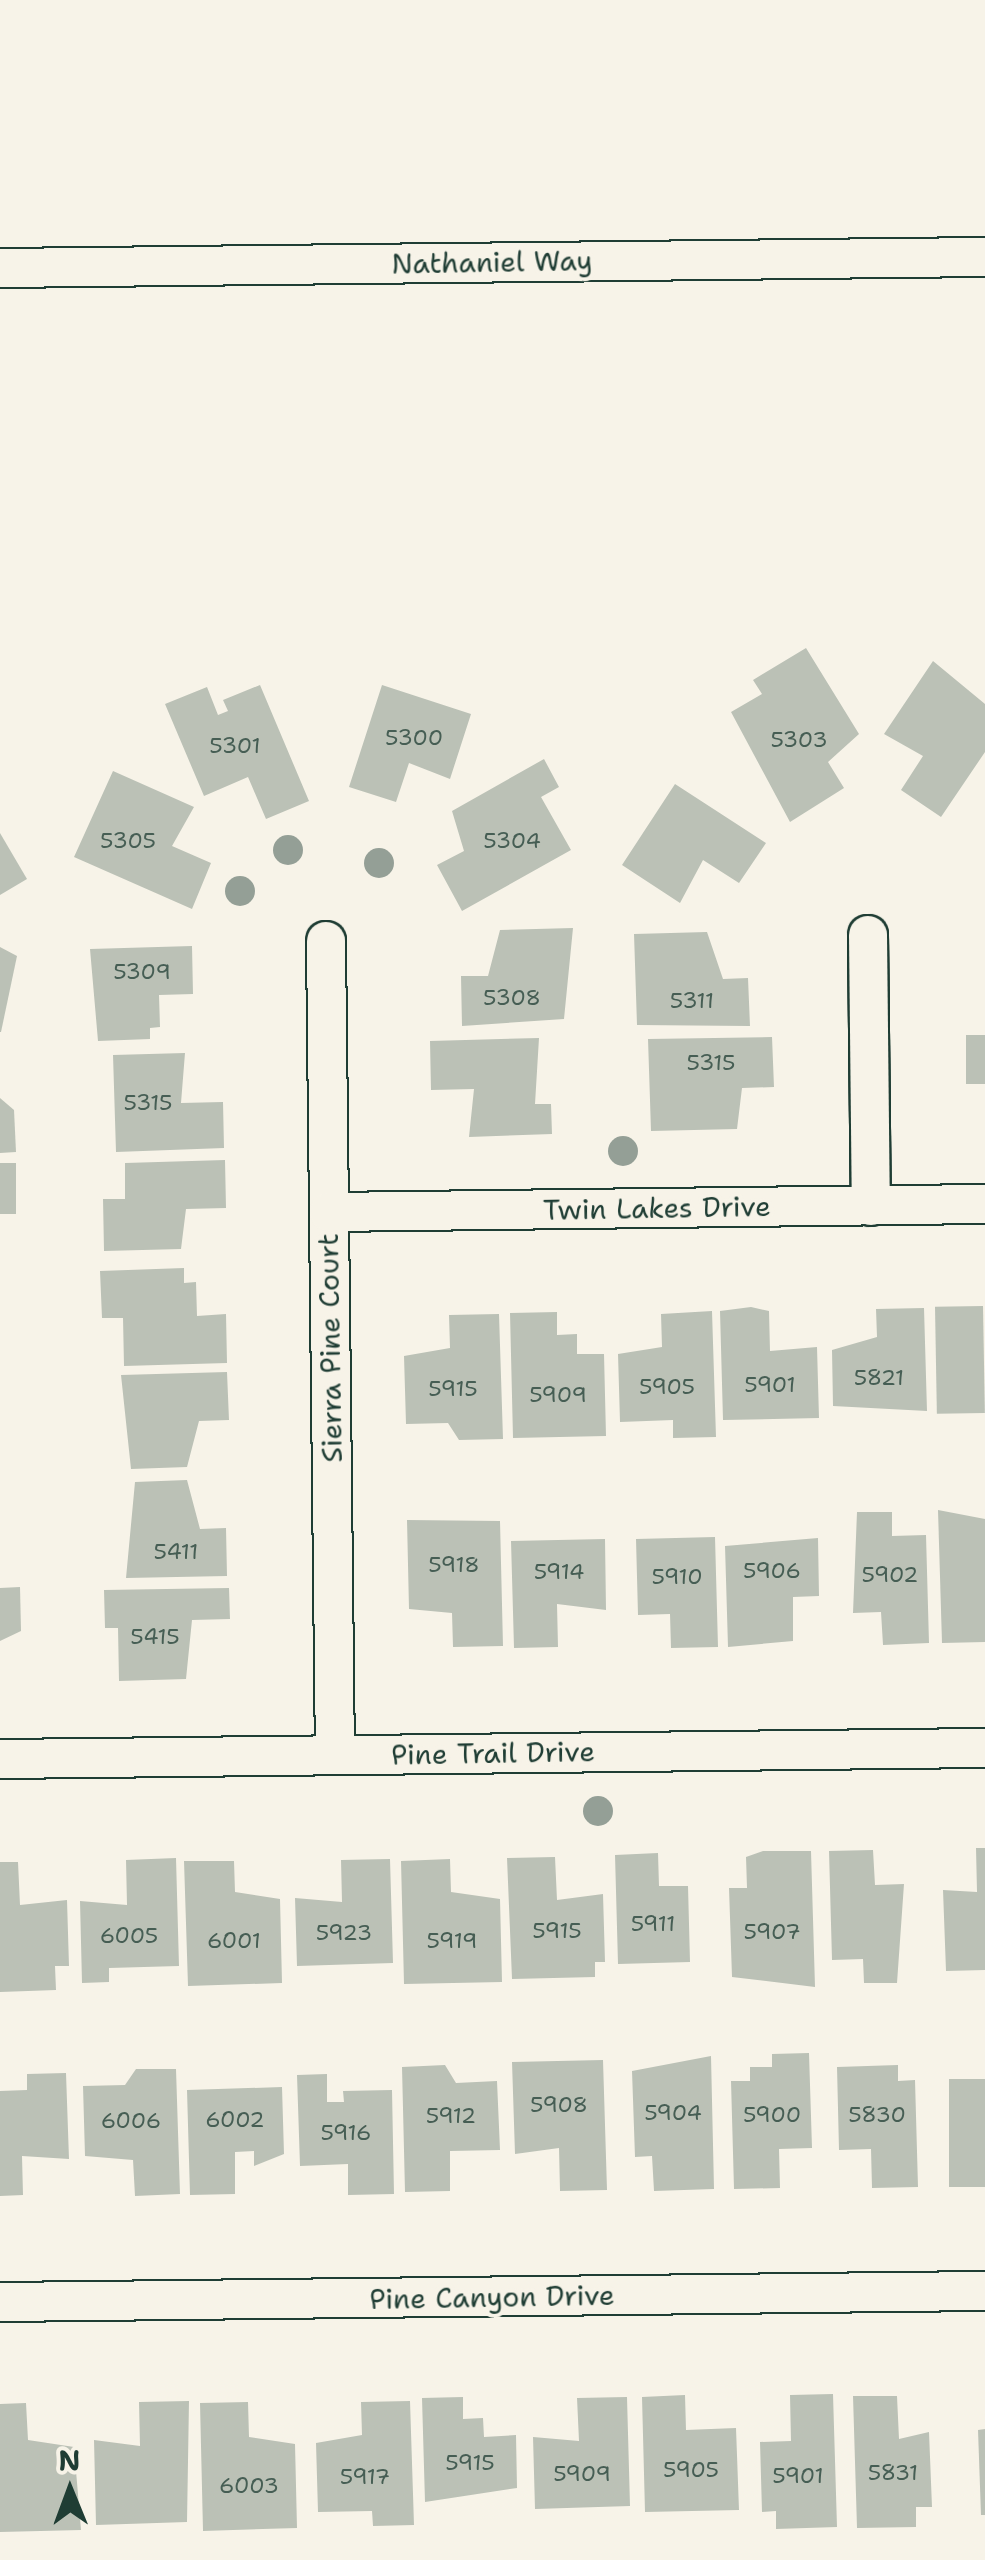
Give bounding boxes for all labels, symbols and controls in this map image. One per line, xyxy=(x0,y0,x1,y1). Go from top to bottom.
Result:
street label: Nathaniel Way xyxy=(391,243,593,281)
house number: 5300 xyxy=(385,725,443,751)
house number: 5303 xyxy=(770,727,828,753)
house number: 5301 xyxy=(209,733,261,759)
house number: 5305 xyxy=(100,828,156,854)
house number: 5304 xyxy=(483,828,541,854)
house number: 5309 xyxy=(113,959,171,985)
house number: 5308 xyxy=(483,985,541,1011)
house number: 5311 xyxy=(670,988,714,1014)
house number: 5315 xyxy=(687,1050,735,1076)
house number: 5315 xyxy=(124,1090,172,1116)
street label: Twin Lakes Drive xyxy=(543,1189,771,1227)
street label: Sierra Pine Court xyxy=(311,1233,349,1463)
house number: 5821 xyxy=(854,1365,904,1391)
house number: 5901 xyxy=(744,1372,796,1398)
house number: 5905 xyxy=(639,1374,695,1400)
house number: 5915 xyxy=(428,1376,478,1402)
house number: 5909 xyxy=(529,1382,587,1408)
house number: 5411 xyxy=(154,1539,198,1565)
house number: 5918 xyxy=(428,1552,480,1578)
house number: 5906 xyxy=(743,1558,801,1584)
house number: 5914 xyxy=(534,1559,584,1585)
house number: 5902 xyxy=(862,1562,918,1588)
house number: 5910 xyxy=(651,1564,703,1590)
house number: 5415 xyxy=(130,1624,180,1650)
street label: Pine Trail Drive xyxy=(391,1734,595,1772)
house number: 5911 xyxy=(631,1911,675,1937)
house number: 5915 xyxy=(532,1918,582,1944)
house number: 5907 xyxy=(743,1919,801,1945)
house number: 5923 xyxy=(316,1920,372,1946)
house number: 6005 xyxy=(100,1923,158,1949)
house number: 6001 xyxy=(207,1928,261,1954)
house number: 5919 xyxy=(427,1928,477,1954)
house number: 5908 xyxy=(530,2092,588,2118)
house number: 5904 xyxy=(644,2100,702,2126)
house number: 5900 xyxy=(743,2102,801,2128)
house number: 5830 xyxy=(848,2102,906,2128)
house number: 5912 xyxy=(426,2103,476,2129)
house number: 6002 xyxy=(205,2107,265,2133)
house number: 6006 xyxy=(101,2108,161,2134)
house number: 5916 xyxy=(321,2120,371,2146)
street label: Pine Canyon Drive xyxy=(369,2278,615,2316)
north arrow xyxy=(20,2440,120,2540)
text: N xyxy=(58,2441,81,2479)
house number: 5915 xyxy=(445,2450,495,2476)
house number: 5905 xyxy=(663,2457,719,2483)
house number: 5831 xyxy=(868,2460,918,2486)
house number: 5909 xyxy=(553,2461,611,2487)
house number: 5901 xyxy=(772,2463,824,2489)
house number: 5917 xyxy=(340,2464,390,2490)
house number: 6003 xyxy=(219,2473,279,2499)

